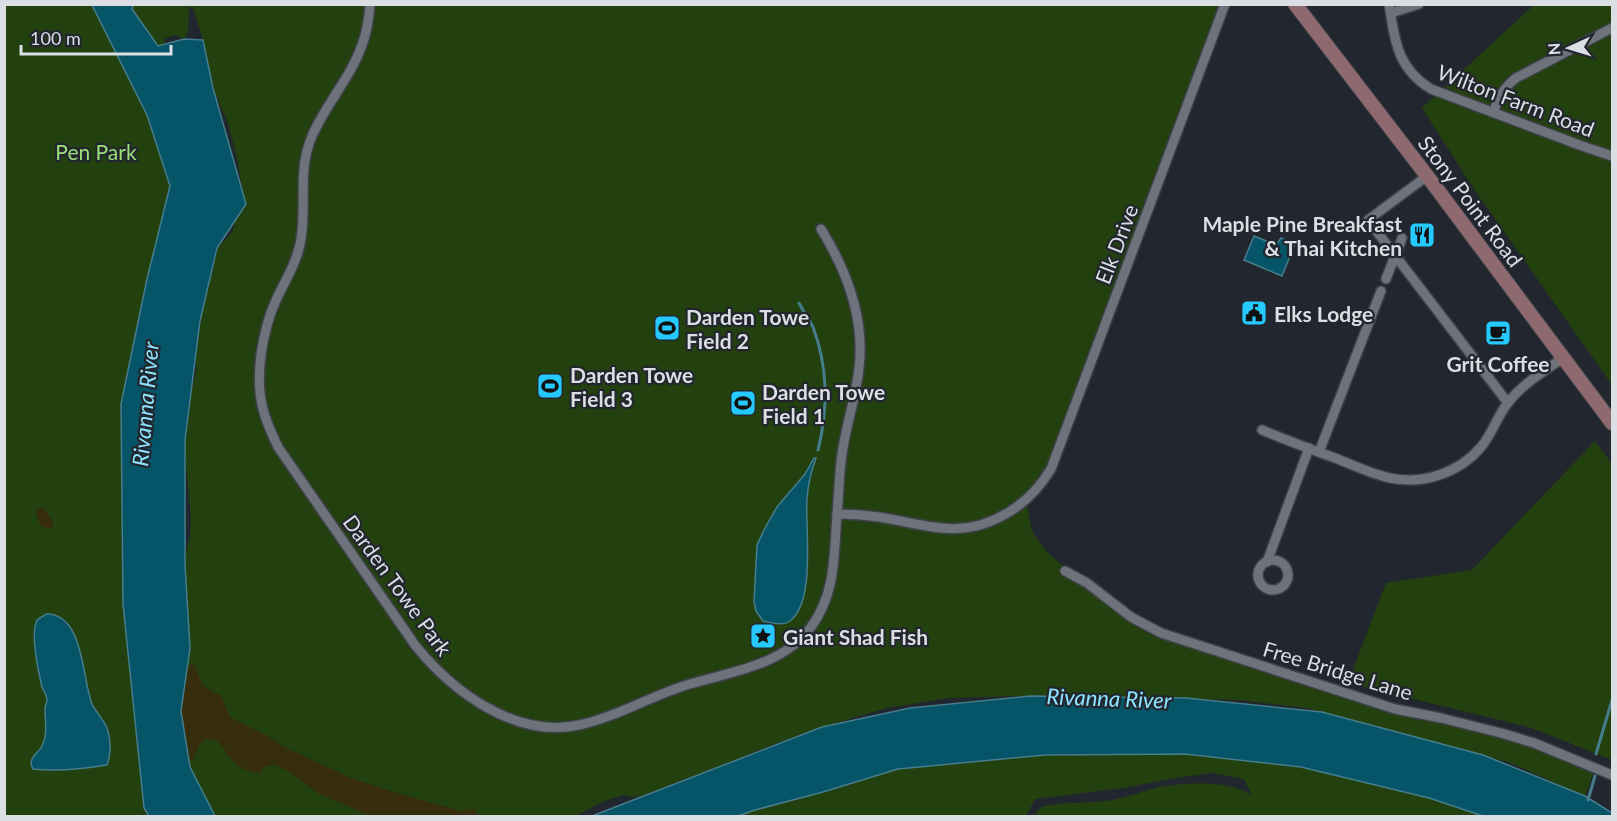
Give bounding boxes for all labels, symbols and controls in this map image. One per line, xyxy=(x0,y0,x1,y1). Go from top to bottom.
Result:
scale bar xyxy=(21,18,171,56)
north arrow xyxy=(1539,18,1599,78)
text: 100 m xyxy=(30,27,81,49)
text: N xyxy=(1544,42,1563,56)
street label: Wilton Farm Road xyxy=(1434,59,1598,141)
street label: Stony Point Road xyxy=(1414,131,1528,271)
park label: Pen Park xyxy=(55,139,137,164)
street label: Elk Drive xyxy=(1089,201,1143,287)
place label: Maple Pine Breakfast & Thai Kitchen xyxy=(1202,211,1402,260)
restaurant icon: Maple Pine Breakfast & Thai Kitchen xyxy=(1407,220,1437,250)
public building icon: Elks Lodge xyxy=(1239,298,1269,328)
place label: Elks Lodge xyxy=(1274,301,1373,326)
place label: Darden Towe Field 2 xyxy=(686,304,809,353)
sports icon: Darden Towe Field 2 xyxy=(652,313,682,343)
cafe icon: Grit Coffee xyxy=(1483,318,1513,348)
water label: Rivanna River xyxy=(126,340,164,467)
place label: Grit Coffee xyxy=(1446,351,1550,376)
place label: Darden Towe Field 3 xyxy=(570,362,693,411)
sports icon: Darden Towe Field 3 xyxy=(535,371,565,401)
place label: Darden Towe Field 1 xyxy=(762,379,885,428)
sports icon: Darden Towe Field 1 xyxy=(728,388,758,418)
street label: Darden Towe Park xyxy=(338,510,458,661)
place icon: Giant Shad Fish xyxy=(748,621,778,651)
place label: Giant Shad Fish xyxy=(783,624,928,649)
street label: Free Bridge Lane xyxy=(1260,635,1416,705)
water label: Rivanna River xyxy=(1046,682,1172,714)

